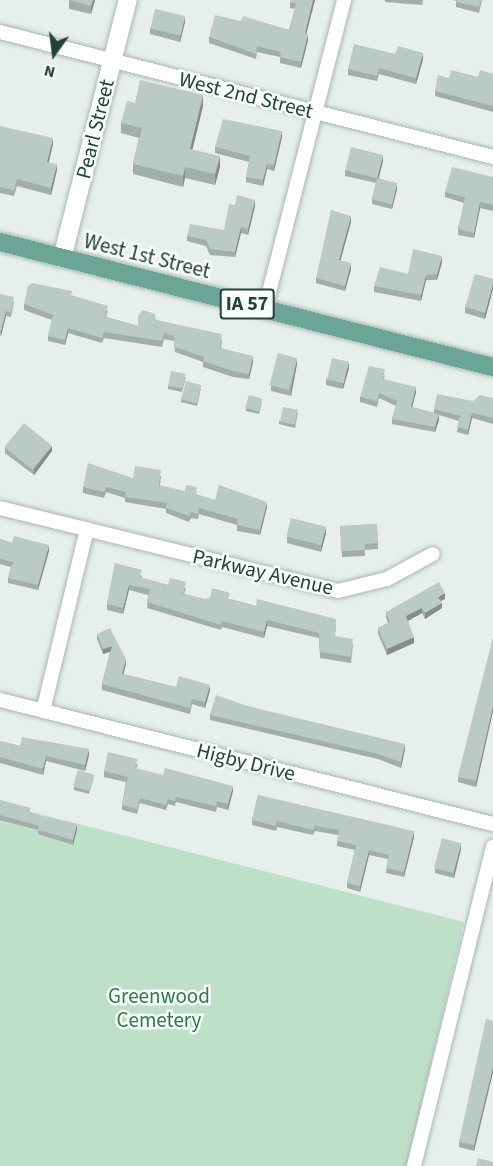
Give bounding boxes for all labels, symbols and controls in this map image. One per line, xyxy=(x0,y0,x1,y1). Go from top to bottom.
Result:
north arrow xyxy=(24,24,84,84)
text: N xyxy=(42,60,57,83)
street label: West 2nd Street xyxy=(176,66,316,124)
street label: Pearl Street xyxy=(70,77,120,181)
street label: West 1st Street xyxy=(81,228,213,284)
road number: IA 57 xyxy=(218,287,276,321)
street label: Parkway Avenue xyxy=(190,544,336,600)
street label: Higby Drive xyxy=(194,738,298,786)
park label: Greenwood Cemetery xyxy=(108,983,210,1033)

